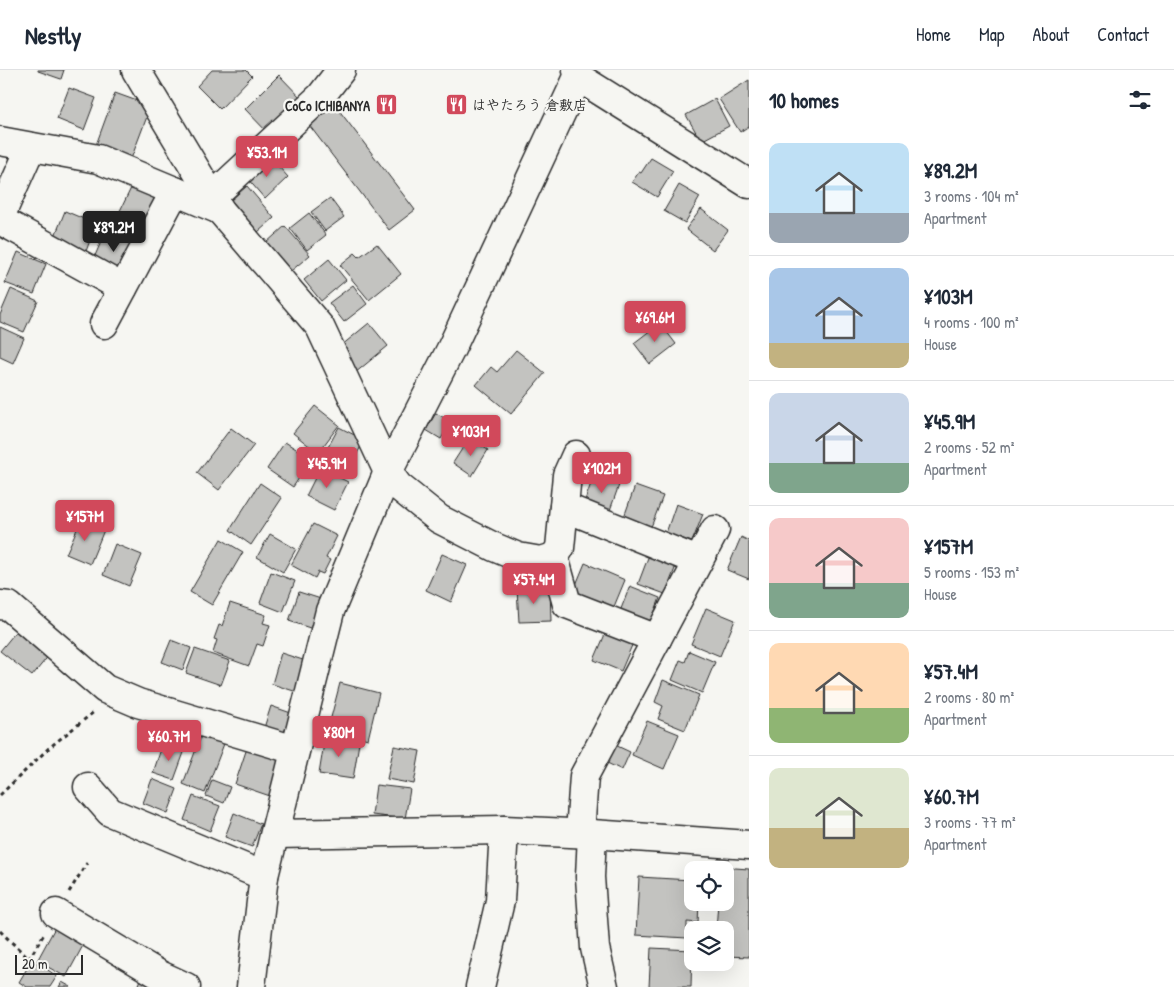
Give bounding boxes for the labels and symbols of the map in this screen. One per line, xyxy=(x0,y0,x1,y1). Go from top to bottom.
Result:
restaurant icon: はやたろう 倉敷店 xyxy=(444,92,468,116)
restaurant icon: CoCo ICHIBANYA xyxy=(374,93,398,117)
place label: はやたろう 倉敷店 xyxy=(472,95,587,114)
place label: CoCo ICHIBANYA xyxy=(285,96,370,115)
pin: ¥53.1M xyxy=(226,136,308,178)
pin: ¥89.2M xyxy=(73,210,155,253)
pin: ¥69.6M xyxy=(614,300,696,343)
pin: ¥103M xyxy=(436,414,506,457)
pin: ¥45.9M xyxy=(286,446,368,489)
pin: ¥102M xyxy=(567,452,637,494)
pin: ¥157M xyxy=(50,500,120,542)
pin: ¥57.4M xyxy=(493,562,575,605)
pin: ¥80M xyxy=(309,716,369,758)
pin: ¥60.7M xyxy=(128,720,210,762)
scale bar xyxy=(15,952,82,975)

